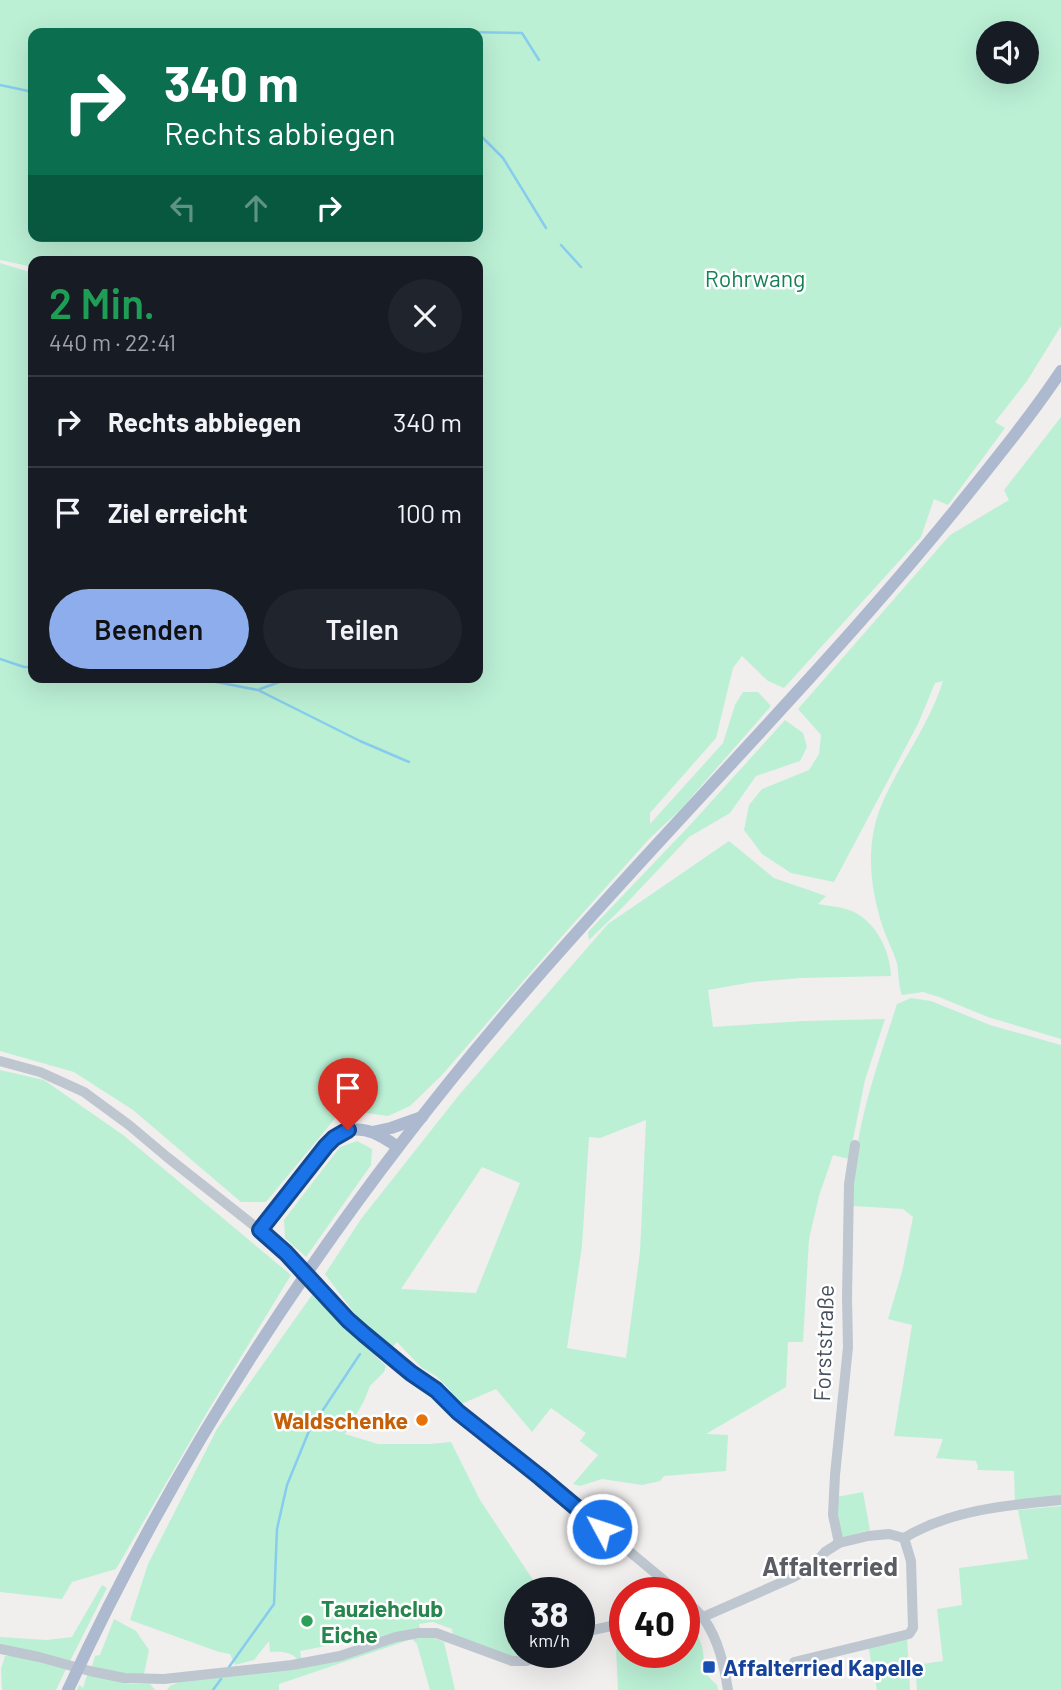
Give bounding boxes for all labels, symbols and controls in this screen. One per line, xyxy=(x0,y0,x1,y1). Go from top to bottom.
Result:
map controls xyxy=(976,21,1039,84)
button: sound xyxy=(976,21,1039,84)
text: 340 m xyxy=(164,53,299,112)
icon: right xyxy=(49,56,140,147)
text: Rechts abbiegen xyxy=(164,113,396,151)
icon: left xyxy=(164,189,202,227)
icon: ahead xyxy=(237,189,275,227)
icon: right xyxy=(310,189,348,227)
park label: Rohrwang xyxy=(705,264,805,292)
text: 2 Min. xyxy=(49,277,155,327)
button: close xyxy=(388,279,462,353)
text: 440 m · 22:41 xyxy=(49,328,176,356)
icon: right xyxy=(49,403,87,441)
text: Rechts abbiegen xyxy=(108,406,301,437)
text: 340 m xyxy=(393,406,462,437)
icon: arrive xyxy=(49,494,87,532)
text: Ziel erreicht xyxy=(108,497,248,528)
text: 100 m xyxy=(397,497,462,528)
button: Beenden xyxy=(49,589,249,669)
button: Teilen xyxy=(263,589,462,669)
pin xyxy=(318,1058,378,1130)
icon: arrive xyxy=(329,1069,367,1107)
street label: Forststraße xyxy=(807,1284,839,1402)
place label: Waldschenke xyxy=(273,1406,408,1434)
marker: Waldschenke xyxy=(414,1412,430,1428)
position arrow xyxy=(565,1492,639,1566)
district label: Affalterried xyxy=(762,1550,898,1581)
speed limit sign: 40 xyxy=(609,1577,700,1668)
text: 38 xyxy=(531,1592,568,1634)
place label: Tauziehclub Eiche xyxy=(321,1594,443,1648)
marker: Tauziehclub Eiche xyxy=(299,1613,315,1629)
text: km/h xyxy=(529,1629,570,1651)
place label: Affalterried Kapelle xyxy=(723,1653,924,1681)
marker: Affalterried Kapelle xyxy=(701,1659,717,1675)

